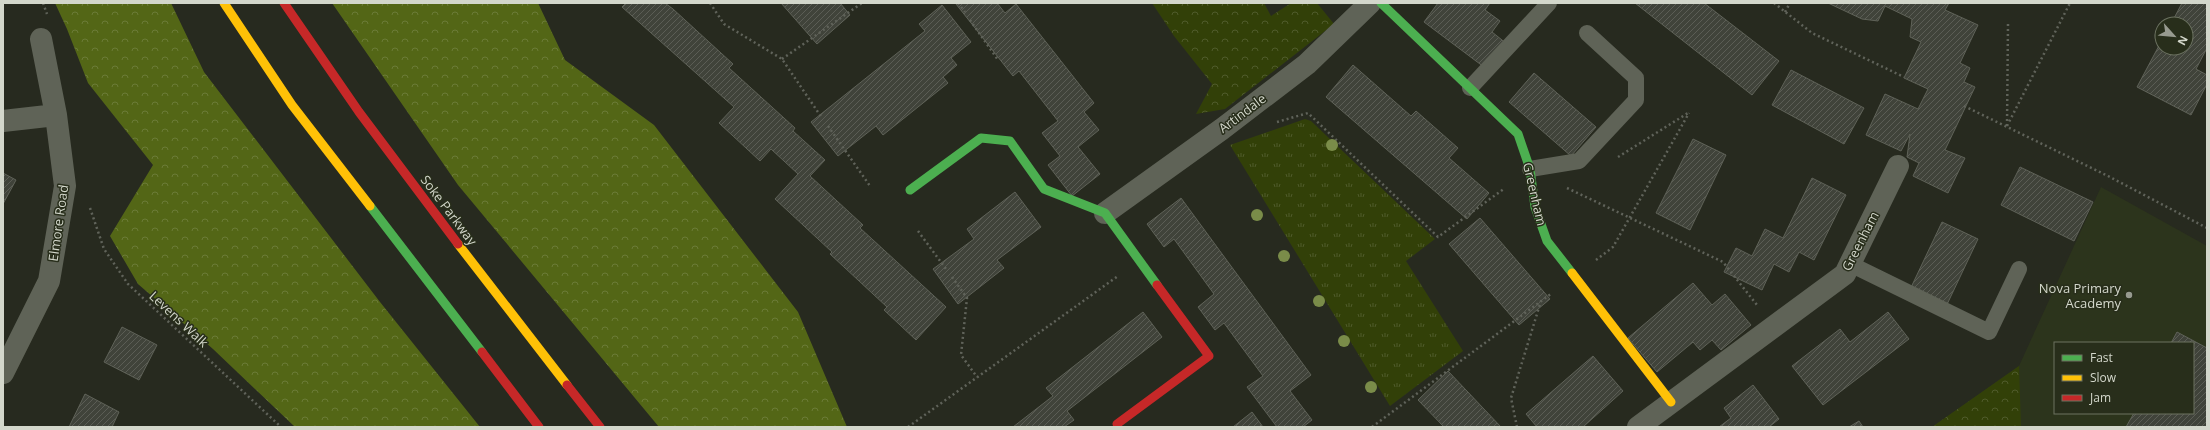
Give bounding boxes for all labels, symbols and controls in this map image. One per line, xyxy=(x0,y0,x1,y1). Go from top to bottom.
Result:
north arrow xyxy=(2154,16,2194,56)
text: N xyxy=(2175,33,2192,48)
street label: Artindale xyxy=(1215,89,1269,137)
street label: Greenham xyxy=(1519,161,1551,227)
street label: Soke Parkway xyxy=(417,171,482,249)
street label: Elmore Road xyxy=(44,183,72,263)
street label: Greenham xyxy=(1837,208,1883,274)
place label: Nova Primary Academy xyxy=(2039,279,2121,312)
street label: Levens Walk xyxy=(146,287,213,351)
marker: Nova Primary Academy xyxy=(2124,290,2134,300)
legend xyxy=(2054,342,2194,414)
text: Fast xyxy=(2090,349,2113,366)
text: Slow xyxy=(2090,369,2117,386)
text: Jam xyxy=(2089,389,2111,406)

